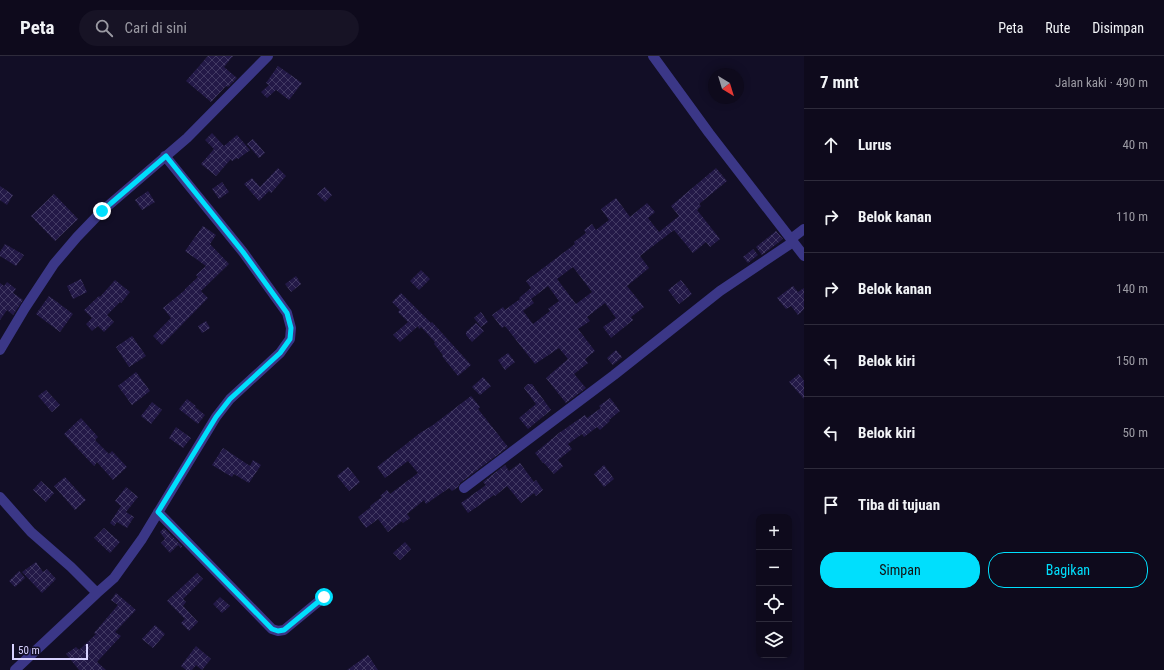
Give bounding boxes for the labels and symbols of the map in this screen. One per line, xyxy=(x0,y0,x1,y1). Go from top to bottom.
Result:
north arrow xyxy=(708,68,744,104)
route end xyxy=(93,202,111,220)
route start xyxy=(315,588,333,606)
scale bar xyxy=(12,642,88,661)

